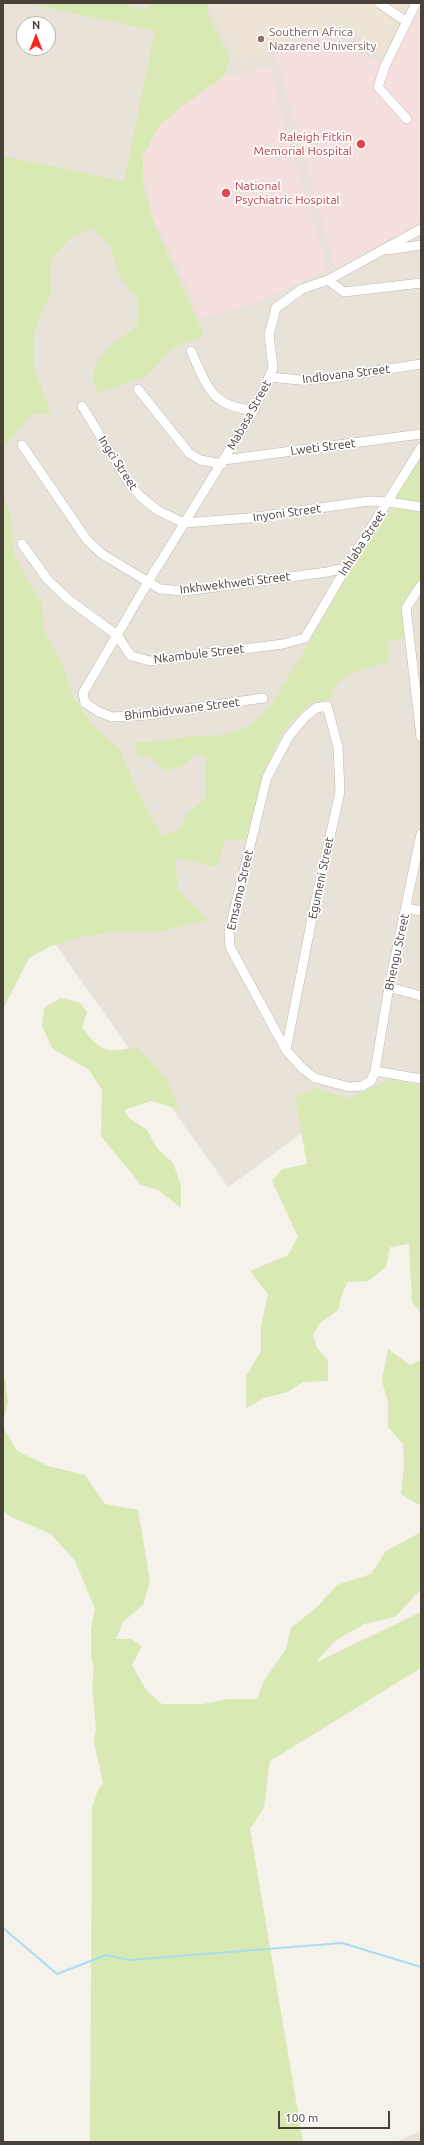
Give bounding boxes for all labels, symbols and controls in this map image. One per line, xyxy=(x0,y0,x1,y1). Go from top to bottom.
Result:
north arrow xyxy=(16,16,56,56)
text: N xyxy=(32,19,40,31)
place label: Southern Africa Nazarene University xyxy=(269,25,376,53)
marker: Southern Africa Nazarene University xyxy=(256,34,266,44)
place label: Raleigh Fitkin Memorial Hospital xyxy=(254,130,352,158)
marker: Raleigh Fitkin Memorial Hospital xyxy=(355,138,367,150)
place label: National Psychiatric Hospital xyxy=(235,179,340,207)
marker: National Psychiatric Hospital xyxy=(220,187,232,199)
street label: Indlovana Street xyxy=(301,361,391,387)
street label: Mabasa Street xyxy=(224,378,274,452)
street label: Ingci Street xyxy=(95,433,141,493)
street label: Lweti Street xyxy=(290,436,356,458)
street label: Inyoni Street xyxy=(252,501,322,525)
street label: Inhlaba Street xyxy=(335,507,389,579)
street label: Inkhwekhweti Street xyxy=(179,569,291,597)
street label: Nkambule Street xyxy=(153,641,245,667)
street label: Bhimbidvwane Street xyxy=(124,695,240,723)
street label: Egumeni Street xyxy=(305,836,337,920)
street label: Emsamo Street xyxy=(224,848,256,932)
street label: Bhengu Street xyxy=(382,912,412,992)
scale bar xyxy=(280,2103,392,2129)
text: 100 m xyxy=(285,2111,318,2124)

